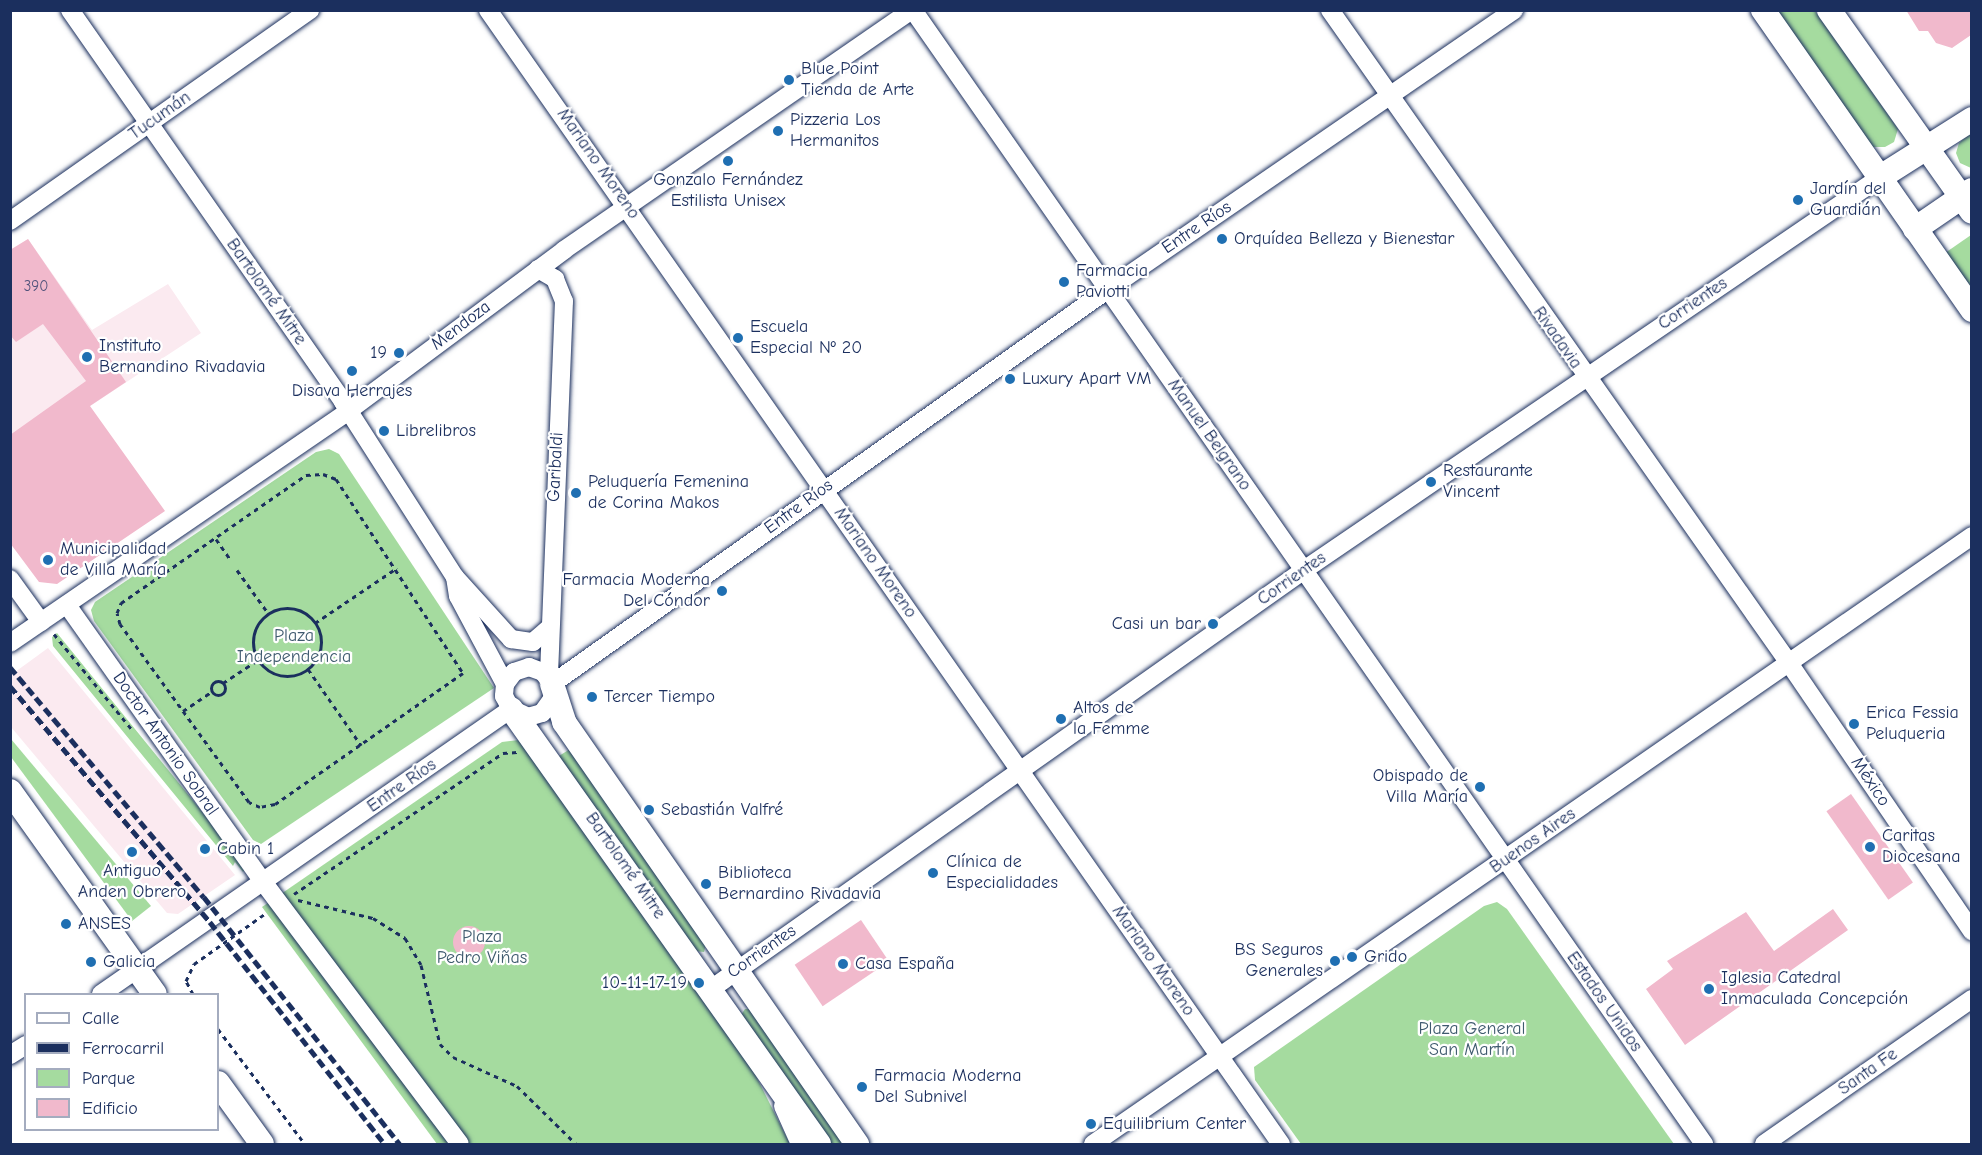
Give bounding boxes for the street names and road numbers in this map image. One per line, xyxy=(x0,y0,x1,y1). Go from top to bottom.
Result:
street label: Tucumán xyxy=(125,87,195,145)
street label: Mariano Moreno xyxy=(552,104,644,224)
street label: Entre Ríos xyxy=(1158,197,1236,259)
street label: Bartolomé Mitre xyxy=(221,235,311,349)
street label: Corrientes xyxy=(1654,273,1732,335)
street label: Mendoza xyxy=(427,297,495,355)
street label: Rivadavia xyxy=(1528,303,1586,373)
street label: Manuel Belgrano xyxy=(1162,375,1256,495)
street label: Garibaldi xyxy=(543,432,569,502)
street label: Entre Ríos xyxy=(760,475,838,539)
street label: Mariano Moreno xyxy=(829,503,921,623)
street label: Corrientes xyxy=(1253,547,1331,611)
street label: Doctor Antonio Sobral xyxy=(107,668,223,820)
street label: México xyxy=(1846,753,1894,811)
street label: Entre Ríos xyxy=(363,754,441,818)
street label: Buenos Aires xyxy=(1486,803,1580,879)
street label: Bartolomé Mitre xyxy=(580,809,670,923)
street label: Mariano Moreno xyxy=(1107,901,1199,1021)
street label: Corrientes xyxy=(723,920,801,984)
street label: Estados Unidos xyxy=(1561,948,1647,1056)
street label: Santa Fe xyxy=(1834,1044,1902,1100)

